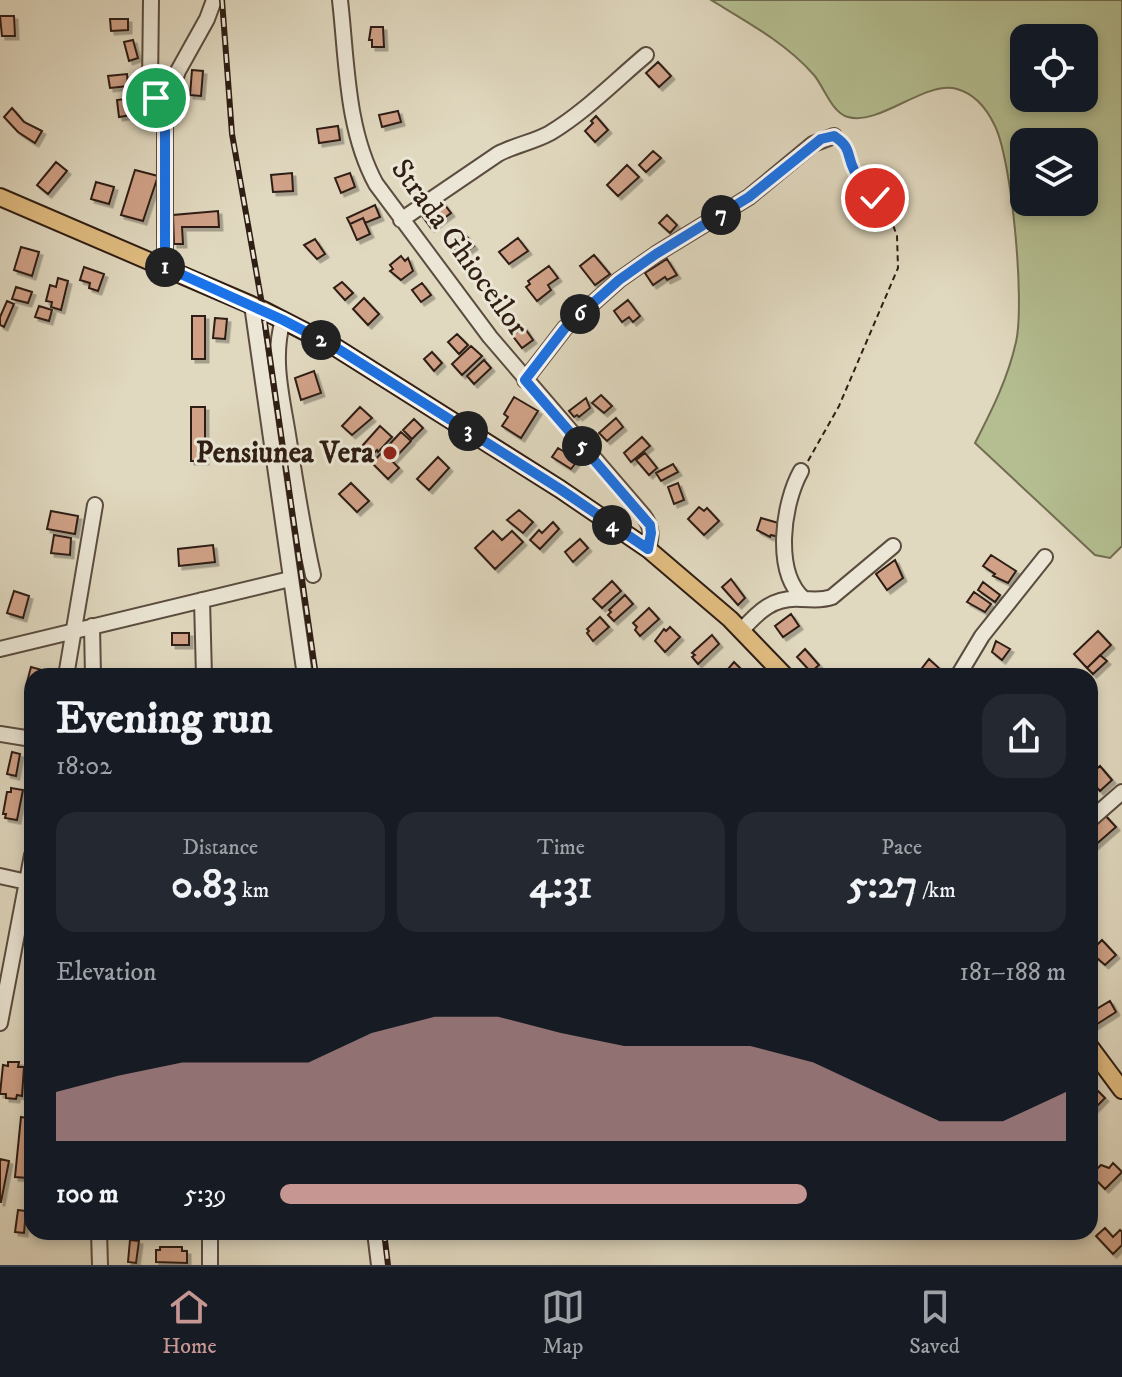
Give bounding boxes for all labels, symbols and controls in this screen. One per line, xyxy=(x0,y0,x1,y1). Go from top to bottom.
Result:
map controls xyxy=(1010,24,1098,216)
button: locate xyxy=(1010,24,1098,112)
pin xyxy=(122,64,190,132)
icon: arrive xyxy=(134,76,178,120)
button: layers xyxy=(1010,128,1098,216)
street label: Strada Ghioceilor xyxy=(382,152,536,344)
pin xyxy=(841,164,909,232)
icon: check xyxy=(853,176,897,220)
pin: 7 xyxy=(701,195,741,235)
text: 7 xyxy=(715,201,727,228)
pin: 1 xyxy=(145,247,185,287)
text: 1 xyxy=(161,253,169,280)
pin: 6 xyxy=(560,294,600,334)
text: 6 xyxy=(574,300,586,327)
pin: 2 xyxy=(301,320,341,360)
text: 2 xyxy=(316,326,326,353)
pin: 3 xyxy=(448,411,488,451)
text: 3 xyxy=(464,417,472,444)
pin: 5 xyxy=(562,426,602,466)
text: 5 xyxy=(577,432,587,459)
place label: Pensiunea Vera xyxy=(196,435,375,472)
marker: Pensiunea Vera xyxy=(381,444,399,462)
pin: 4 xyxy=(592,505,632,545)
text: 4 xyxy=(606,511,618,538)
text: Evening run xyxy=(56,692,273,747)
button: share xyxy=(982,694,1066,778)
text: 18:02 xyxy=(56,750,112,783)
text: Distance xyxy=(182,834,258,861)
text: Time xyxy=(537,834,585,861)
text: Pace xyxy=(881,834,922,861)
text: 0.83 xyxy=(171,861,237,911)
text: 4:31 xyxy=(529,861,593,911)
text: 5:27 xyxy=(848,861,918,911)
text: km xyxy=(237,877,269,904)
text: /km xyxy=(918,877,956,904)
text: Elevation xyxy=(56,956,157,989)
text: 181–188 m xyxy=(960,956,1066,989)
text: 100 m xyxy=(56,1178,119,1211)
text: 5:39 xyxy=(184,1178,226,1211)
tab: Home xyxy=(162,1285,217,1360)
tab: Map xyxy=(541,1285,585,1360)
tab: Saved xyxy=(909,1285,960,1360)

